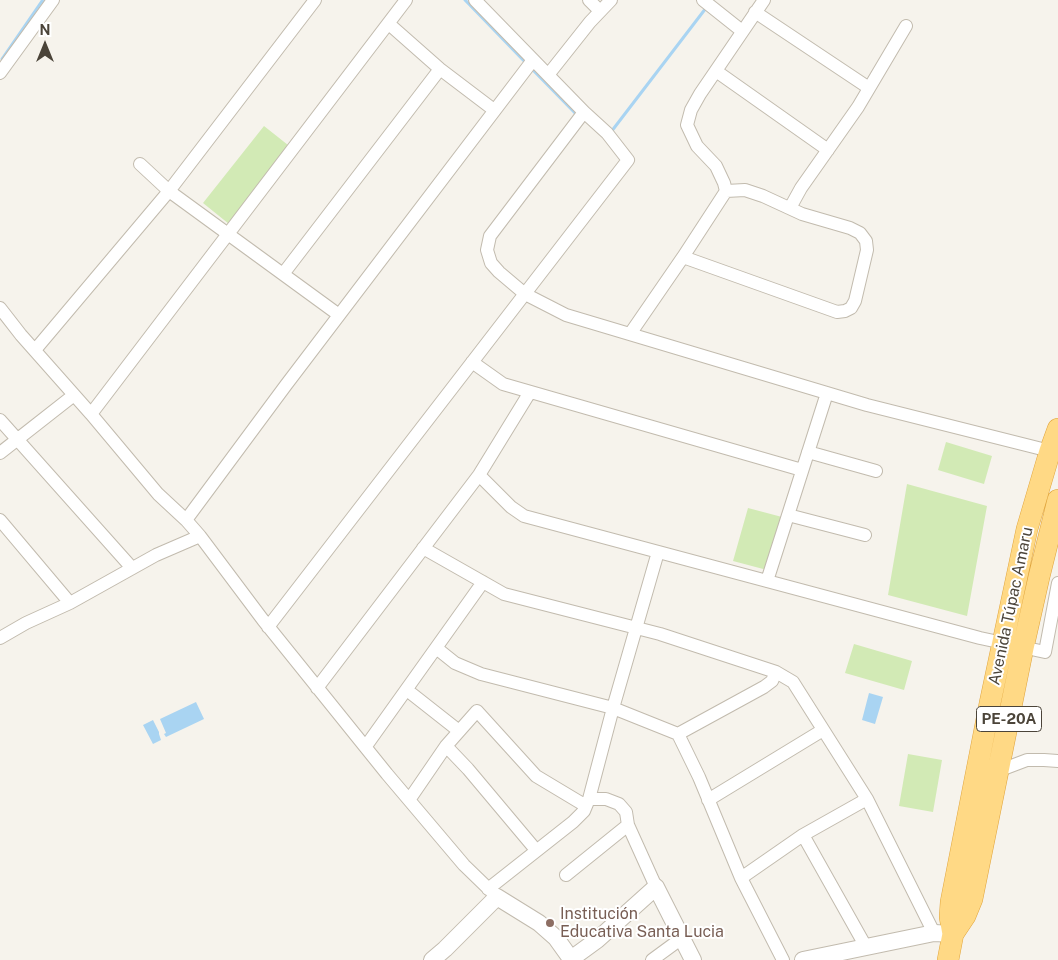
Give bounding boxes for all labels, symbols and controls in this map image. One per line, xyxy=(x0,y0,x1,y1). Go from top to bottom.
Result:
north arrow xyxy=(20,20,70,70)
text: N xyxy=(40,22,50,38)
street label: Avenida Túpac Amaru xyxy=(985,525,1037,687)
road number: PE-20A xyxy=(976,706,1042,732)
place label: Institución Educativa Santa Lucia xyxy=(560,904,724,942)
marker: Institución Educativa Santa Lucia xyxy=(544,917,556,929)

